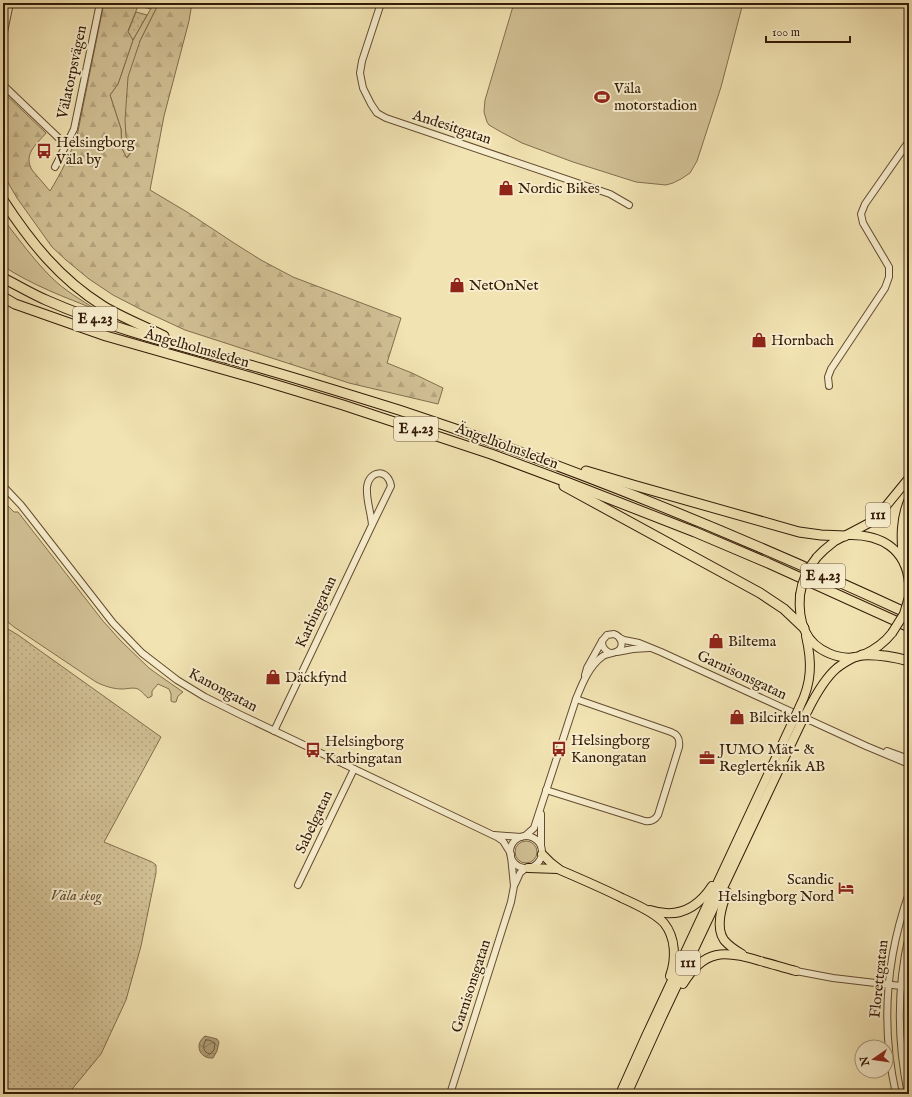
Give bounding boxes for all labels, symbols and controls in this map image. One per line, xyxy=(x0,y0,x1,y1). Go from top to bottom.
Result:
scale bar xyxy=(766,18,850,44)
street label: Välatorpsvägen xyxy=(53,24,91,121)
text: 100 m xyxy=(772,25,800,40)
place label: Väla motorstadion xyxy=(613,79,697,115)
sports icon: Väla motorstadion xyxy=(593,88,611,106)
street label: Andesitgatan xyxy=(409,105,494,149)
place label: Helsingborg Väla by xyxy=(55,133,136,169)
bus stop icon: Helsingborg Väla by xyxy=(35,142,53,160)
shop icon: Nordic Bikes xyxy=(497,179,515,197)
place label: Nordic Bikes xyxy=(518,179,600,198)
shop icon: NetOnNet xyxy=(448,276,466,294)
place label: NetOnNet xyxy=(469,276,539,295)
road number: E 4.23 xyxy=(73,307,117,331)
street label: Ängelholmsleden xyxy=(142,324,252,372)
shop icon: Hornbach xyxy=(750,331,768,349)
place label: Hornbach xyxy=(771,331,834,350)
road number: E 4.23 xyxy=(394,417,438,441)
street label: Ängelholmsleden xyxy=(452,418,561,473)
road number: 111 xyxy=(866,503,890,527)
road number: E 4.23 xyxy=(801,564,845,588)
street label: Karbingatan xyxy=(291,573,341,651)
shop icon: Biltema xyxy=(707,632,725,650)
place label: Biltema xyxy=(728,632,777,651)
street label: Garnisonsgatan xyxy=(694,646,790,704)
street label: Kanongatan xyxy=(185,664,261,716)
shop icon: Däckfynd xyxy=(264,668,282,686)
place label: Däckfynd xyxy=(285,668,348,687)
shop icon: Bilcirkeln xyxy=(728,708,746,726)
place label: Bilcirkeln xyxy=(749,708,810,727)
place label: Helsingborg Kanongatan xyxy=(571,731,651,767)
place label: Helsingborg Karbingatan xyxy=(325,732,405,768)
bus stop icon: Helsingborg Kanongatan xyxy=(550,740,568,758)
place label: JUMO Mät- & Reglerteknik AB xyxy=(717,740,825,776)
bus stop icon: Helsingborg Karbingatan xyxy=(304,741,322,759)
office icon: JUMO Mät- & Reglerteknik AB xyxy=(698,749,716,767)
street label: Sabelgatan xyxy=(291,787,337,857)
place label: Scandic Helsingborg Nord xyxy=(718,870,835,906)
hotel icon: Scandic Helsingborg Nord xyxy=(837,879,855,897)
park label: Väla skog xyxy=(51,886,103,906)
street label: Garnisonsgatan xyxy=(447,937,495,1035)
street label: Florettgatan xyxy=(865,939,893,1019)
road number: 111 xyxy=(676,951,700,975)
north arrow xyxy=(854,1039,894,1079)
text: N xyxy=(857,1054,873,1068)

